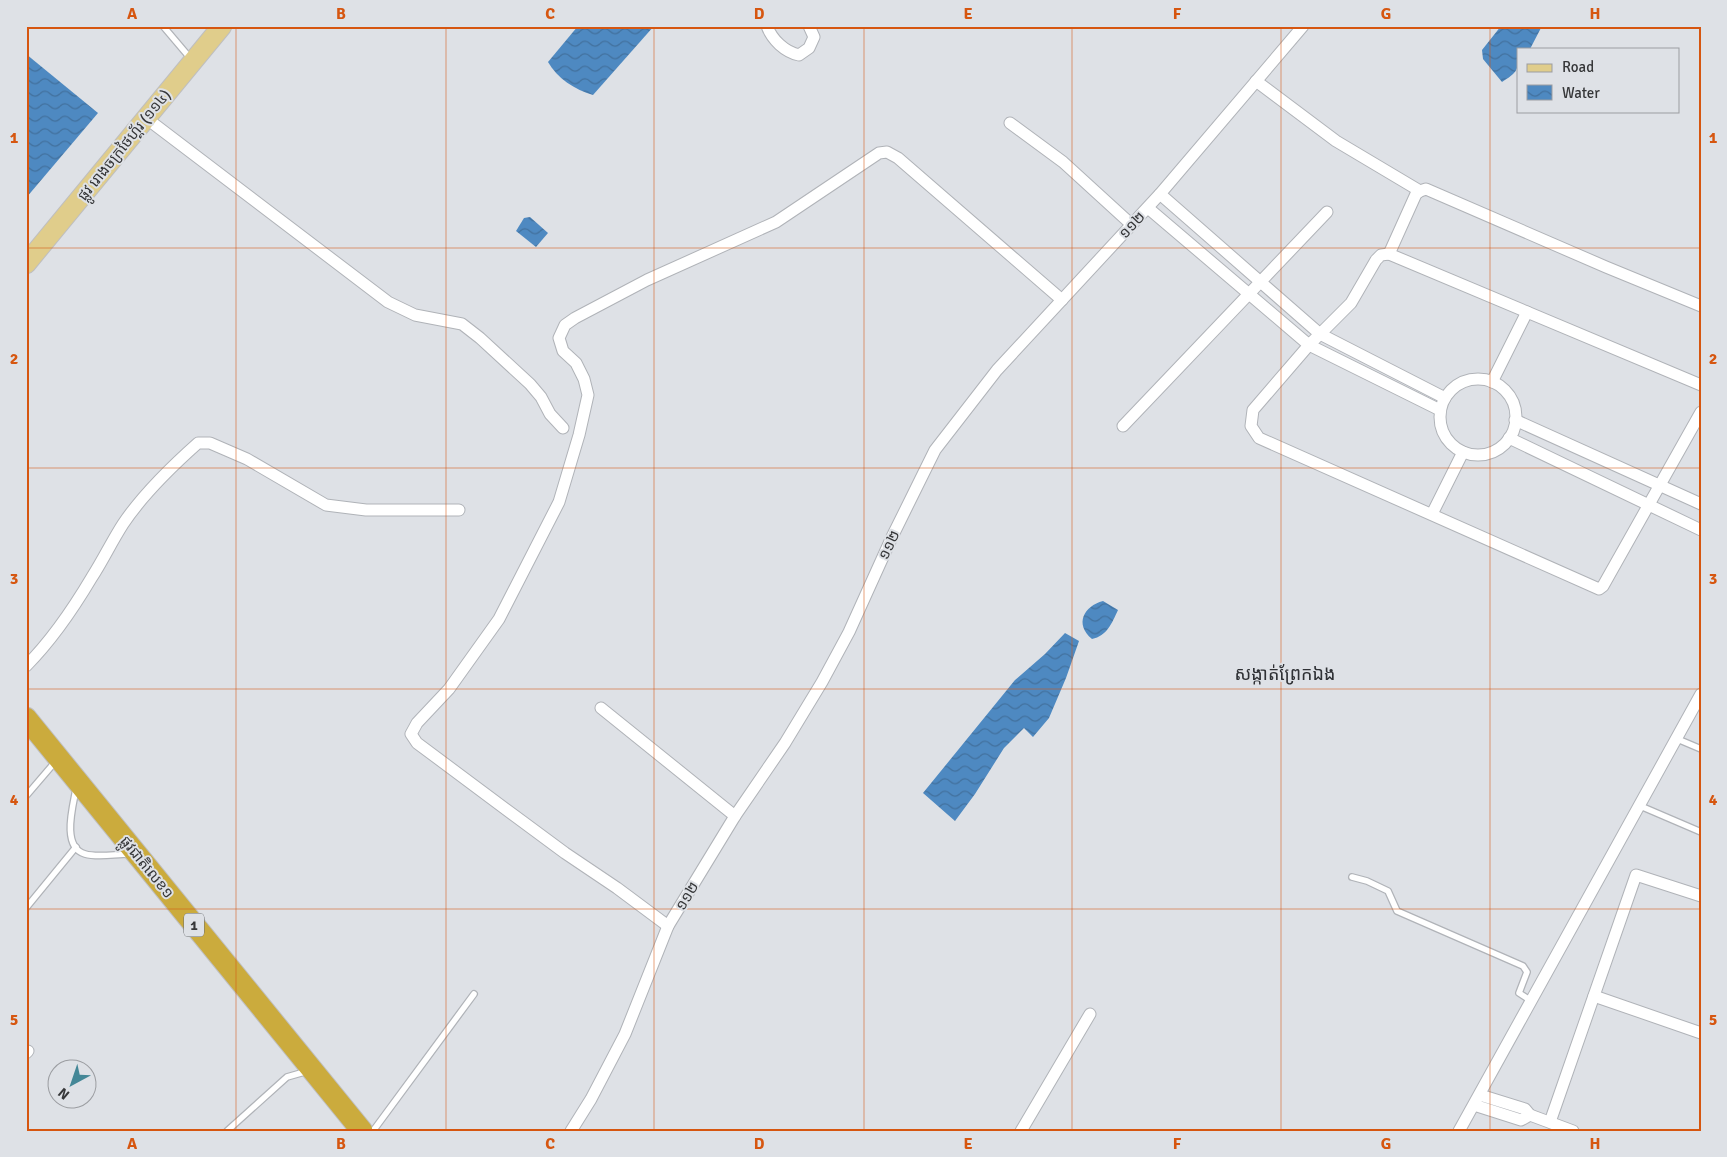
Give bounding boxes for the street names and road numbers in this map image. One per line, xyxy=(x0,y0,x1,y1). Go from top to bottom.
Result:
street label: ផ្លូវ រោងចក្រថៃហ្គ័រ (១១៤) xyxy=(74,86,178,207)
street label: ១១២ xyxy=(1115,208,1149,242)
street label: ១១២ xyxy=(874,527,904,563)
street label: ផ្លូវជាតិលេខ១ xyxy=(113,832,178,905)
street label: ១១២ xyxy=(671,878,703,914)
road number: 1 xyxy=(184,914,204,936)

